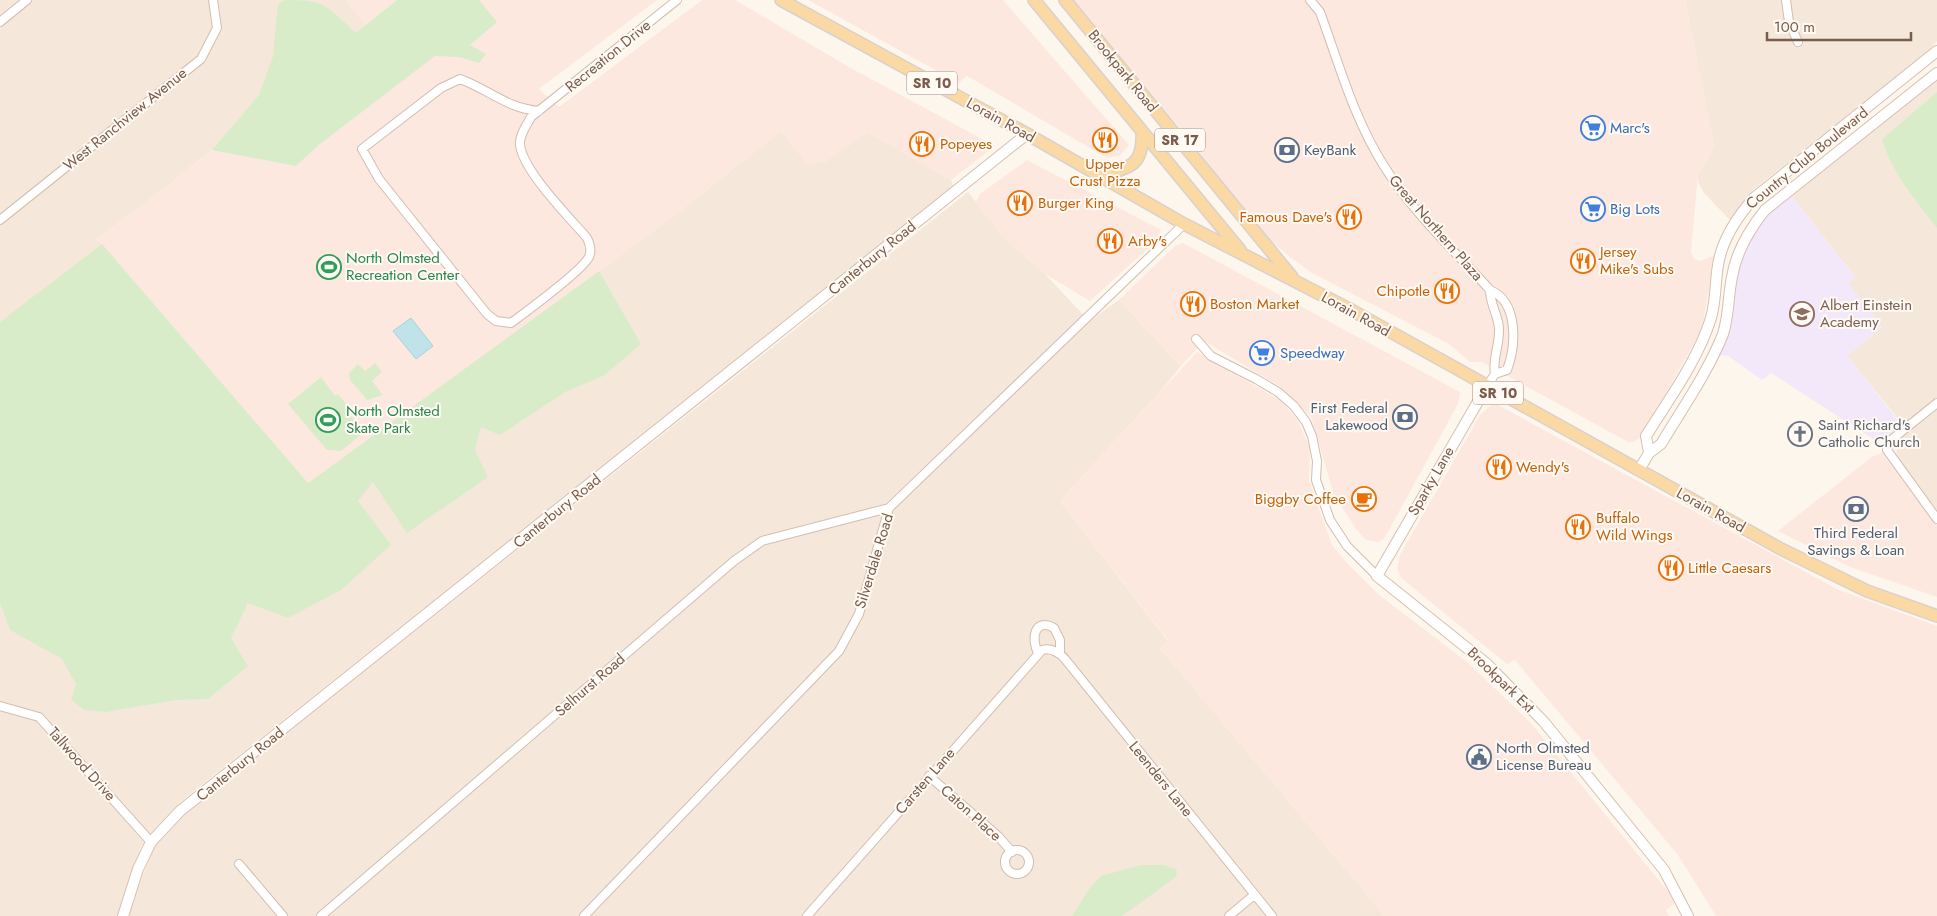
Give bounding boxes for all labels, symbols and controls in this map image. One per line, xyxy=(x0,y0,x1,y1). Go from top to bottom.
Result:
scale bar xyxy=(1767,10,1911,42)
street label: Recreation Drive xyxy=(560,14,656,97)
text: 100 m xyxy=(1774,16,1815,38)
street label: Brookpark Road xyxy=(1083,25,1163,117)
street label: West Ranchview Avenue xyxy=(58,62,192,176)
road number: SR 10 xyxy=(907,72,957,95)
street label: Lorain Road xyxy=(962,92,1040,148)
street label: Country Club Boulevard xyxy=(1741,102,1873,214)
supermarket icon: Marc's xyxy=(1580,115,1606,141)
place label: Marc's xyxy=(1610,117,1650,139)
restaurant icon: Upper Crust Pizza xyxy=(1092,127,1118,153)
road number: SR 17 xyxy=(1155,128,1205,152)
restaurant icon: Popeyes xyxy=(909,131,935,157)
place label: Popeyes xyxy=(940,133,992,155)
bank icon: KeyBank xyxy=(1274,137,1300,163)
place label: KeyBank xyxy=(1304,139,1357,161)
place label: Upper Crust Pizza xyxy=(1069,153,1141,192)
street label: Great Northern Plaza xyxy=(1384,170,1488,286)
restaurant icon: Burger King xyxy=(1007,190,1033,216)
place label: Burger King xyxy=(1038,192,1114,214)
supermarket icon: Big Lots xyxy=(1580,196,1606,222)
place label: Big Lots xyxy=(1610,198,1660,220)
restaurant icon: Famous Dave's xyxy=(1336,204,1362,230)
place label: Famous Dave's xyxy=(1240,206,1332,228)
street label: Canterbury Road xyxy=(823,216,921,300)
restaurant icon: Arby's xyxy=(1097,228,1123,254)
place label: Arby's xyxy=(1128,230,1167,252)
place label: Jersey Mike's Subs xyxy=(1598,241,1674,280)
place label: North Olmsted Recreation Center xyxy=(346,247,460,286)
restaurant icon: Jersey Mike's Subs xyxy=(1570,248,1596,274)
sports icon: North Olmsted Recreation Center xyxy=(316,254,342,280)
restaurant icon: Chipotle xyxy=(1434,278,1460,304)
place label: Chipotle xyxy=(1376,280,1430,302)
street label: Lorain Road xyxy=(1317,286,1395,342)
restaurant icon: Boston Market xyxy=(1180,291,1206,317)
place label: Boston Market xyxy=(1210,293,1299,315)
place label: Albert Einstein Academy xyxy=(1820,294,1912,333)
school or university icon: Albert Einstein Academy xyxy=(1789,301,1815,327)
supermarket icon: Speedway xyxy=(1249,340,1275,366)
place label: Speedway xyxy=(1280,342,1345,364)
road number: SR 10 xyxy=(1473,382,1523,404)
place label: First Federal Lakewood xyxy=(1310,397,1388,436)
place label: North Olmsted Skate Park xyxy=(346,400,440,439)
bank icon: First Federal Lakewood xyxy=(1392,404,1418,430)
sports icon: North Olmsted Skate Park xyxy=(315,407,341,433)
place label: Saint Richard's Catholic Church xyxy=(1818,414,1920,453)
church icon: Saint Richard's Catholic Church xyxy=(1787,421,1813,447)
street label: Sparky Lane xyxy=(1402,442,1460,520)
restaurant icon: Wendy's xyxy=(1486,454,1512,480)
place label: Wendy's xyxy=(1516,456,1569,478)
street label: Canterbury Road xyxy=(508,469,606,553)
street label: Lorain Road xyxy=(1672,482,1750,538)
cafe icon: Biggby Coffee xyxy=(1351,486,1377,512)
place label: Biggby Coffee xyxy=(1255,488,1346,510)
bank icon: Third Federal Savings & Loan xyxy=(1843,496,1869,522)
place label: Buffalo Wild Wings xyxy=(1596,507,1672,546)
street label: Silverdale Road xyxy=(849,511,899,611)
restaurant icon: Buffalo Wild Wings xyxy=(1565,514,1591,540)
place label: Third Federal Savings & Loan xyxy=(1807,522,1905,561)
restaurant icon: Little Caesars xyxy=(1658,555,1684,581)
place label: Little Caesars xyxy=(1688,557,1771,579)
street label: Brookpark Ext xyxy=(1462,642,1540,718)
street label: Selhurst Road xyxy=(550,648,630,722)
street label: Tallwood Drive xyxy=(43,722,121,806)
street label: Canterbury Road xyxy=(191,722,289,806)
street label: Leenders Lane xyxy=(1124,736,1199,822)
place label: North Olmsted License Bureau xyxy=(1496,737,1592,776)
street label: Carsten Lane xyxy=(890,743,960,819)
public building icon: North Olmsted License Bureau xyxy=(1466,744,1492,770)
street label: Caton Place xyxy=(936,780,1007,847)

